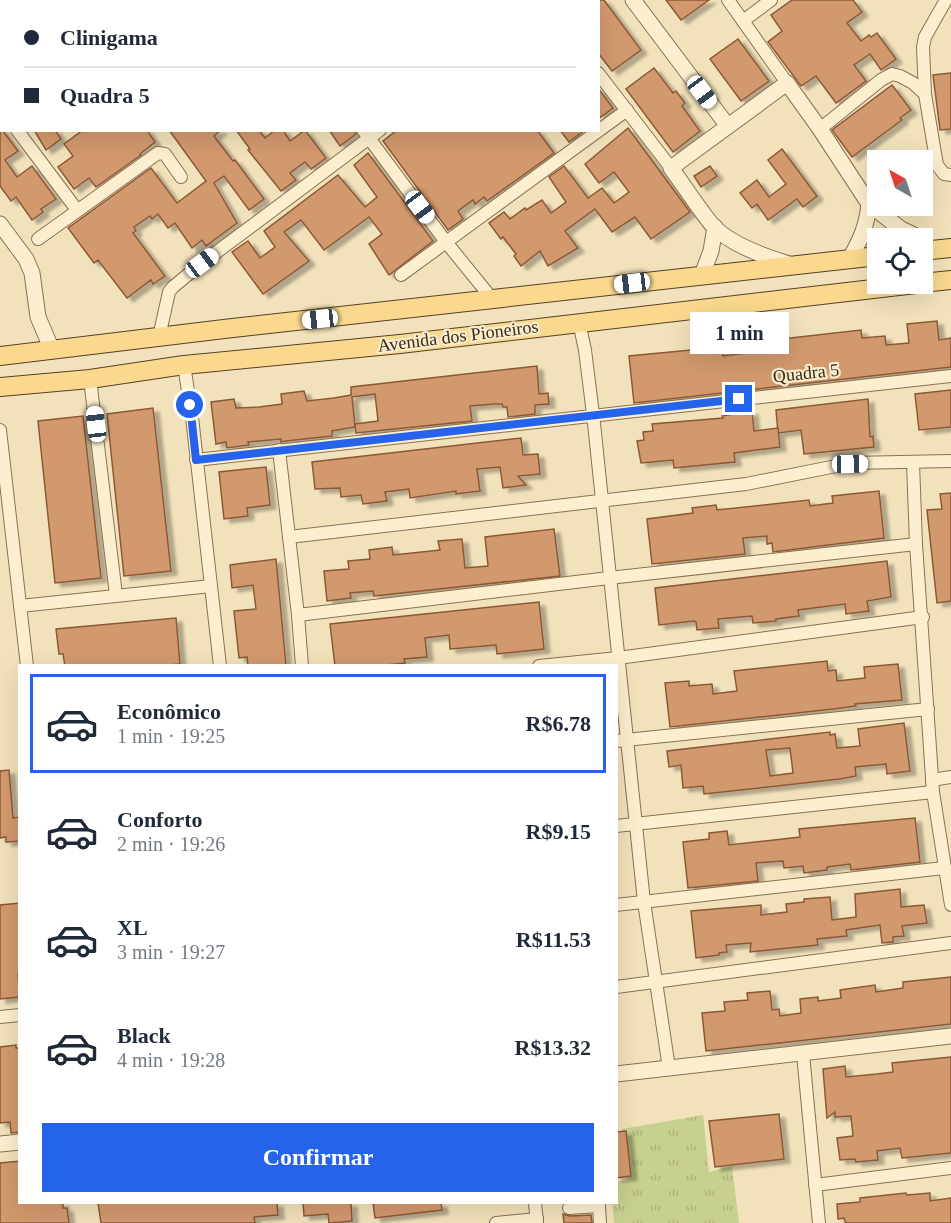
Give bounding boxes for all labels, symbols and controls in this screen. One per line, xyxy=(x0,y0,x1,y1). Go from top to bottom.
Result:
text: Clinigama xyxy=(60,25,158,50)
car xyxy=(684,72,720,112)
text: Quadra 5 xyxy=(60,83,150,108)
north arrow xyxy=(867,150,933,216)
map controls xyxy=(867,150,933,294)
car xyxy=(402,187,438,227)
button: locate xyxy=(867,228,933,294)
car xyxy=(182,245,222,281)
car xyxy=(613,272,651,294)
car xyxy=(301,308,339,330)
callout: 1 min xyxy=(690,312,789,354)
street label: Avenida dos Pioneiros xyxy=(377,316,539,356)
text: 1 min xyxy=(715,322,764,344)
street label: Quadra 5 xyxy=(772,360,840,386)
route end xyxy=(725,385,752,412)
route start xyxy=(176,391,203,418)
car xyxy=(85,405,107,443)
car xyxy=(832,455,868,473)
icon: car xyxy=(45,697,99,751)
text: Econômico xyxy=(117,699,221,724)
text: R$6.78 xyxy=(526,711,591,736)
text: 1 min · 19:25 xyxy=(117,725,225,747)
icon: car xyxy=(45,805,99,859)
text: Conforto xyxy=(117,807,203,832)
text: R$9.15 xyxy=(526,819,591,844)
text: 2 min · 19:26 xyxy=(117,833,225,855)
icon: car xyxy=(45,913,99,967)
text: XL xyxy=(117,915,148,940)
text: R$11.53 xyxy=(516,927,591,952)
text: 3 min · 19:27 xyxy=(117,941,225,963)
icon: car xyxy=(45,1021,99,1075)
text: Black xyxy=(117,1023,171,1048)
text: R$13.32 xyxy=(515,1035,591,1060)
text: 4 min · 19:28 xyxy=(117,1049,225,1071)
button: Confirmar xyxy=(42,1123,594,1192)

